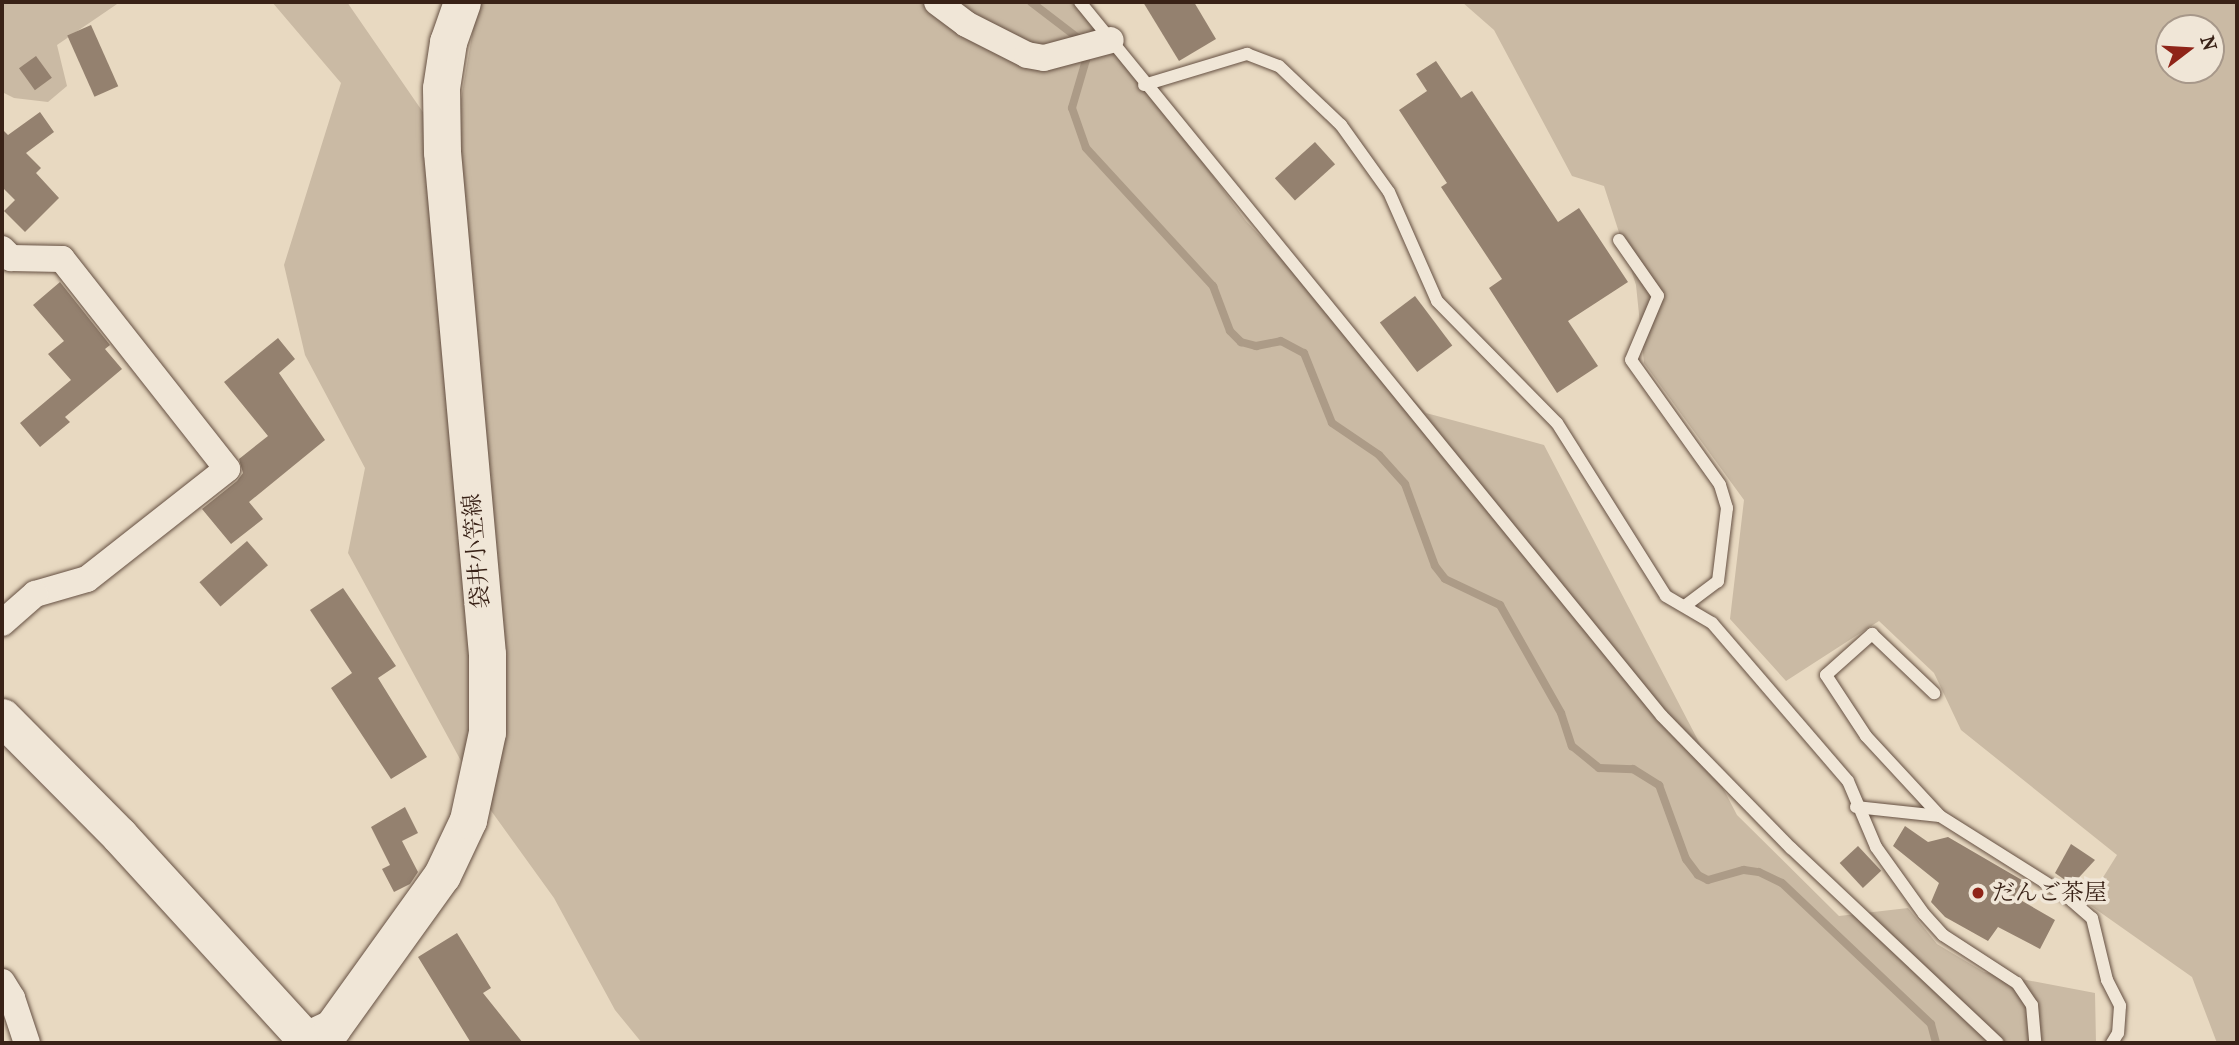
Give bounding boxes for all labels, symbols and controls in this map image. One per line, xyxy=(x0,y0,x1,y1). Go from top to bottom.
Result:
north arrow xyxy=(2155,14,2225,84)
text: N xyxy=(2196,33,2221,54)
street label: 袋井小笠線 xyxy=(458,493,496,609)
place label: だんご茶屋 xyxy=(1992,879,2107,907)
marker: だんご茶屋 xyxy=(1970,885,1986,901)

